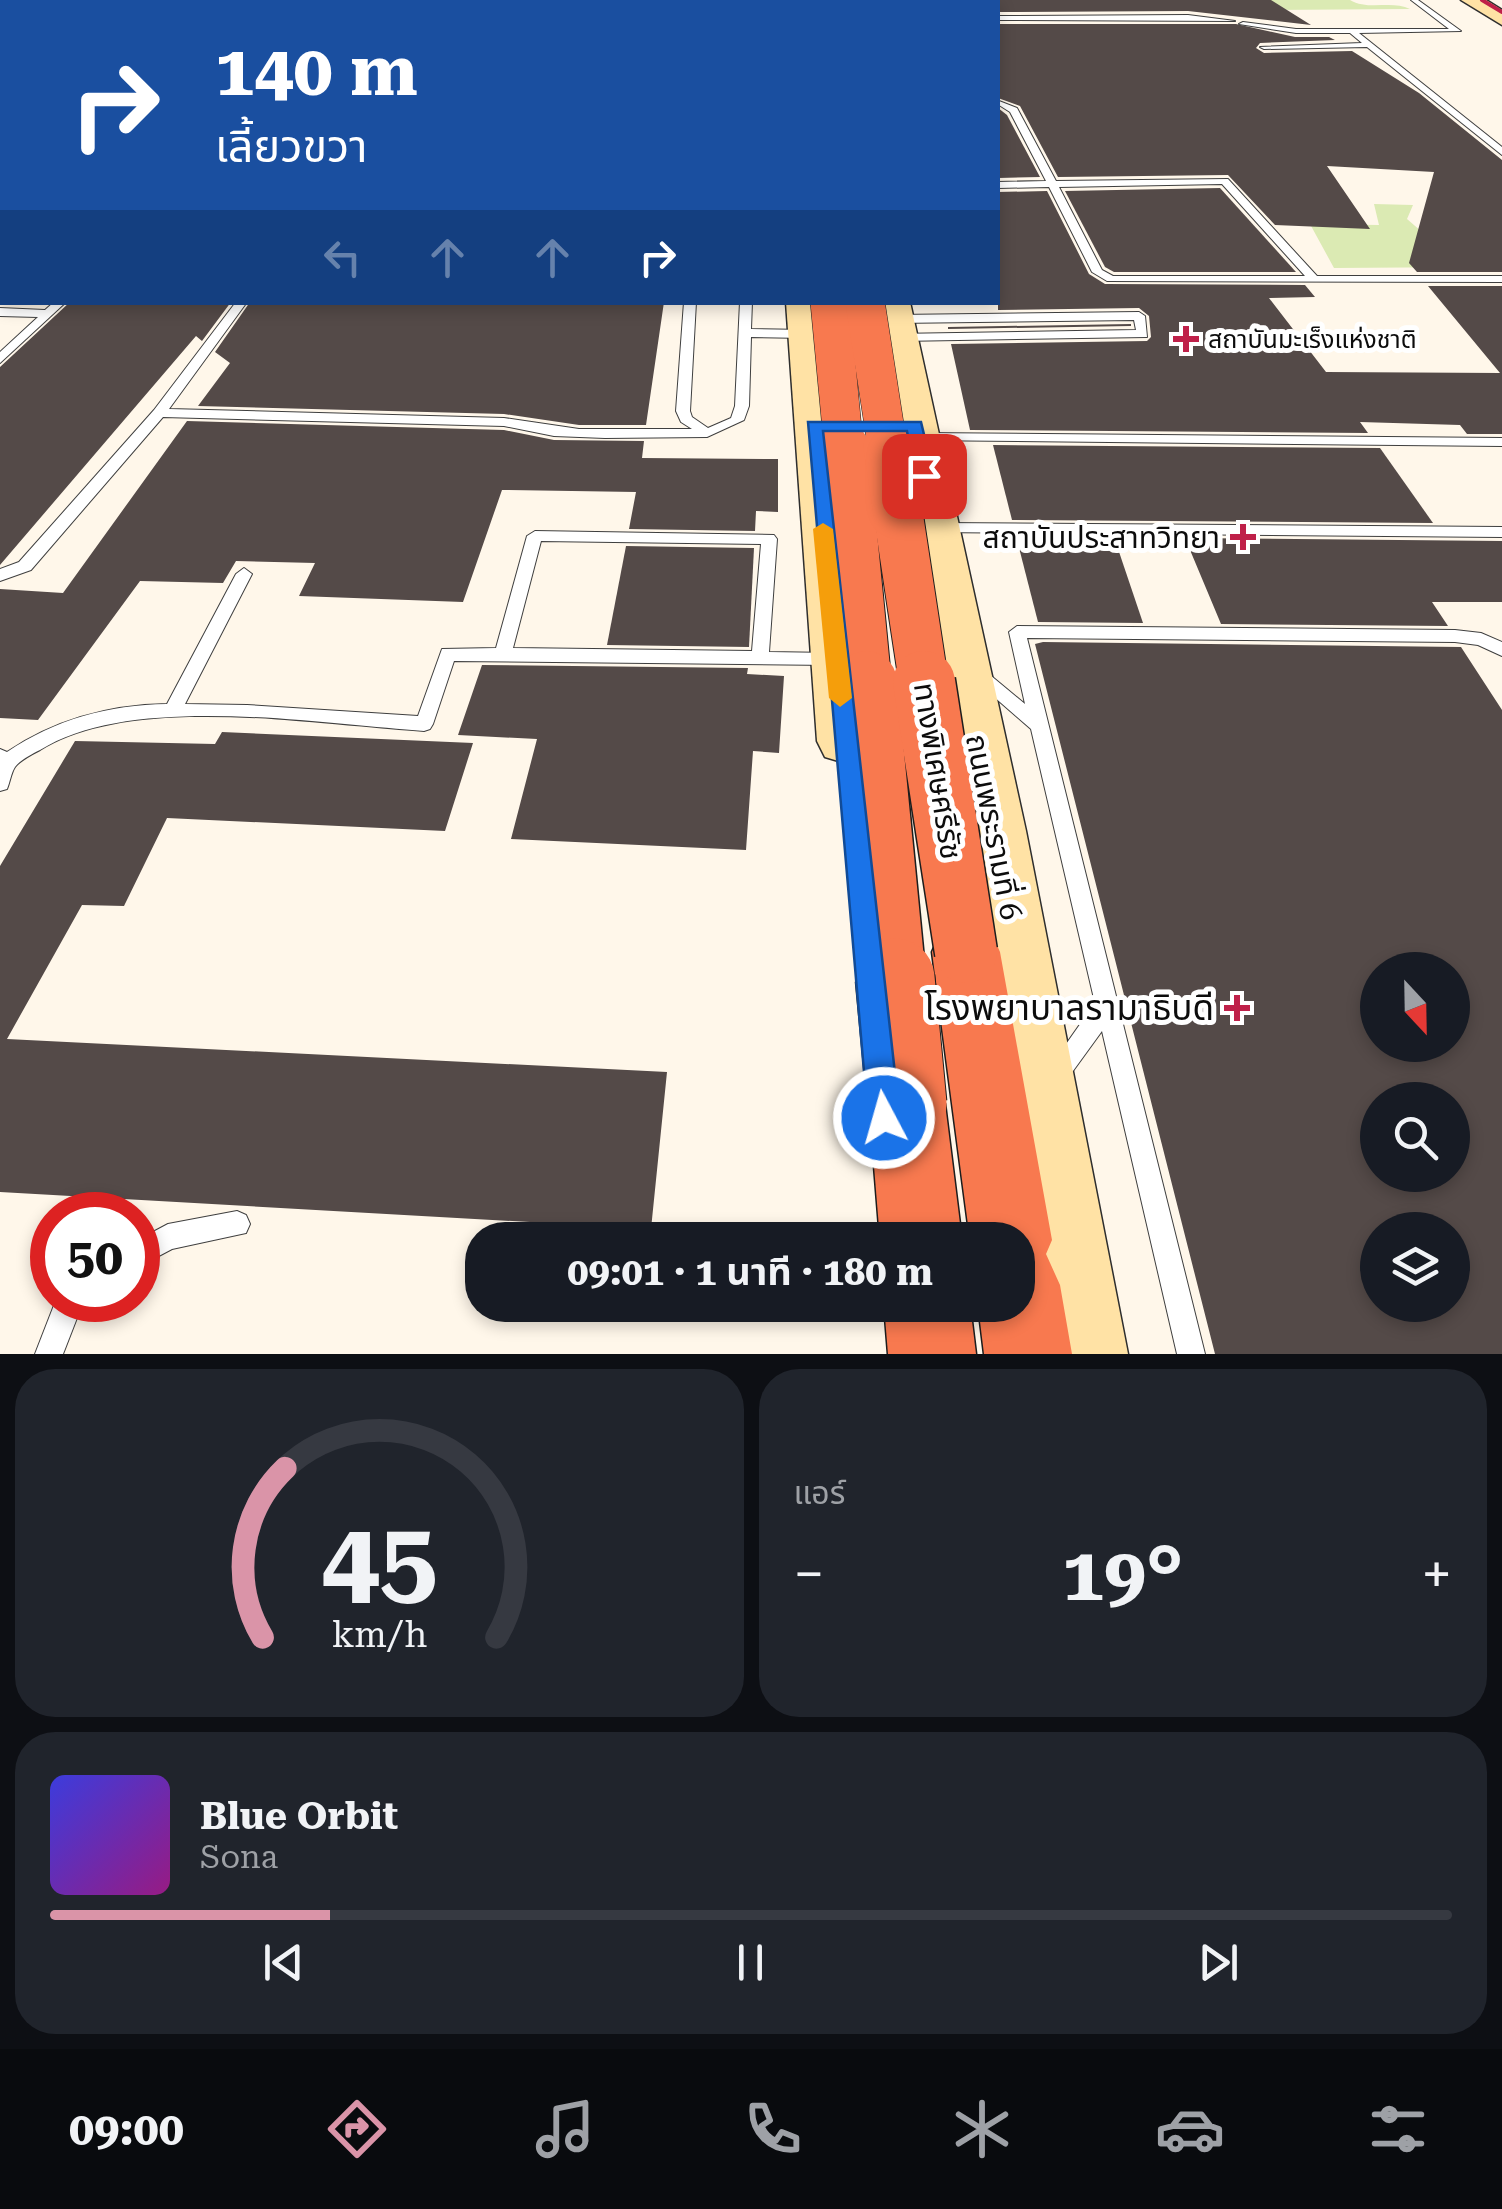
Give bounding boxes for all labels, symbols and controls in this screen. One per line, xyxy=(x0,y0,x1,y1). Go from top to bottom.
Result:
text: 140 m xyxy=(215,30,418,112)
icon: right xyxy=(50,40,180,170)
text: เลี้ยวขวา xyxy=(215,120,367,173)
icon: left xyxy=(315,230,370,285)
icon: ahead xyxy=(420,230,475,285)
icon: ahead xyxy=(525,230,580,285)
icon: right xyxy=(630,230,685,285)
place label: สถาบันมะเร็งแห่งชาติ xyxy=(1208,325,1417,354)
marker: สถาบันมะเร็งแห่งชาติ xyxy=(1173,326,1199,352)
pin xyxy=(882,434,967,519)
icon: arrive xyxy=(897,449,952,504)
place label: สถาบันประสาทวิทยา xyxy=(983,520,1220,555)
marker: สถาบันประสาทวิทยา xyxy=(1230,524,1256,550)
street label: ทางพิเศษศรีรัช xyxy=(907,680,969,862)
street label: ถนนพระรามที่ 6 xyxy=(959,731,1032,923)
north arrow xyxy=(1360,952,1470,1062)
map controls xyxy=(1360,952,1470,1322)
place label: โรงพยาบาลรามาธิบดี xyxy=(924,988,1214,1029)
marker: โรงพยาบาลรามาธิบดี xyxy=(1224,995,1250,1021)
position arrow xyxy=(832,1066,936,1170)
button: search xyxy=(1360,1082,1470,1192)
speed limit sign: 50 xyxy=(30,1192,160,1322)
button: layers xyxy=(1360,1212,1470,1322)
text: 09:01 · 1 นาที · 180 m xyxy=(567,1250,933,1294)
text: แอร์ xyxy=(794,1474,845,1512)
text: 45 xyxy=(321,1499,437,1620)
text: 19° xyxy=(1062,1530,1183,1618)
text: − xyxy=(794,1542,824,1606)
text: + xyxy=(1421,1542,1452,1606)
text: km/h xyxy=(331,1614,427,1656)
text: Blue Orbit xyxy=(200,1794,398,1838)
text: Sona xyxy=(200,1838,278,1876)
icon: previous xyxy=(256,1935,311,1990)
icon: pause xyxy=(723,1935,778,1990)
icon: next xyxy=(1191,1935,1246,1990)
icon: directions xyxy=(322,2094,392,2164)
icon: music xyxy=(530,2094,600,2164)
icon: phone xyxy=(738,2094,808,2164)
icon: climate xyxy=(947,2094,1017,2164)
icon: car xyxy=(1155,2094,1225,2164)
icon: filters xyxy=(1363,2094,1433,2164)
text: 09:00 xyxy=(69,2103,184,2156)

